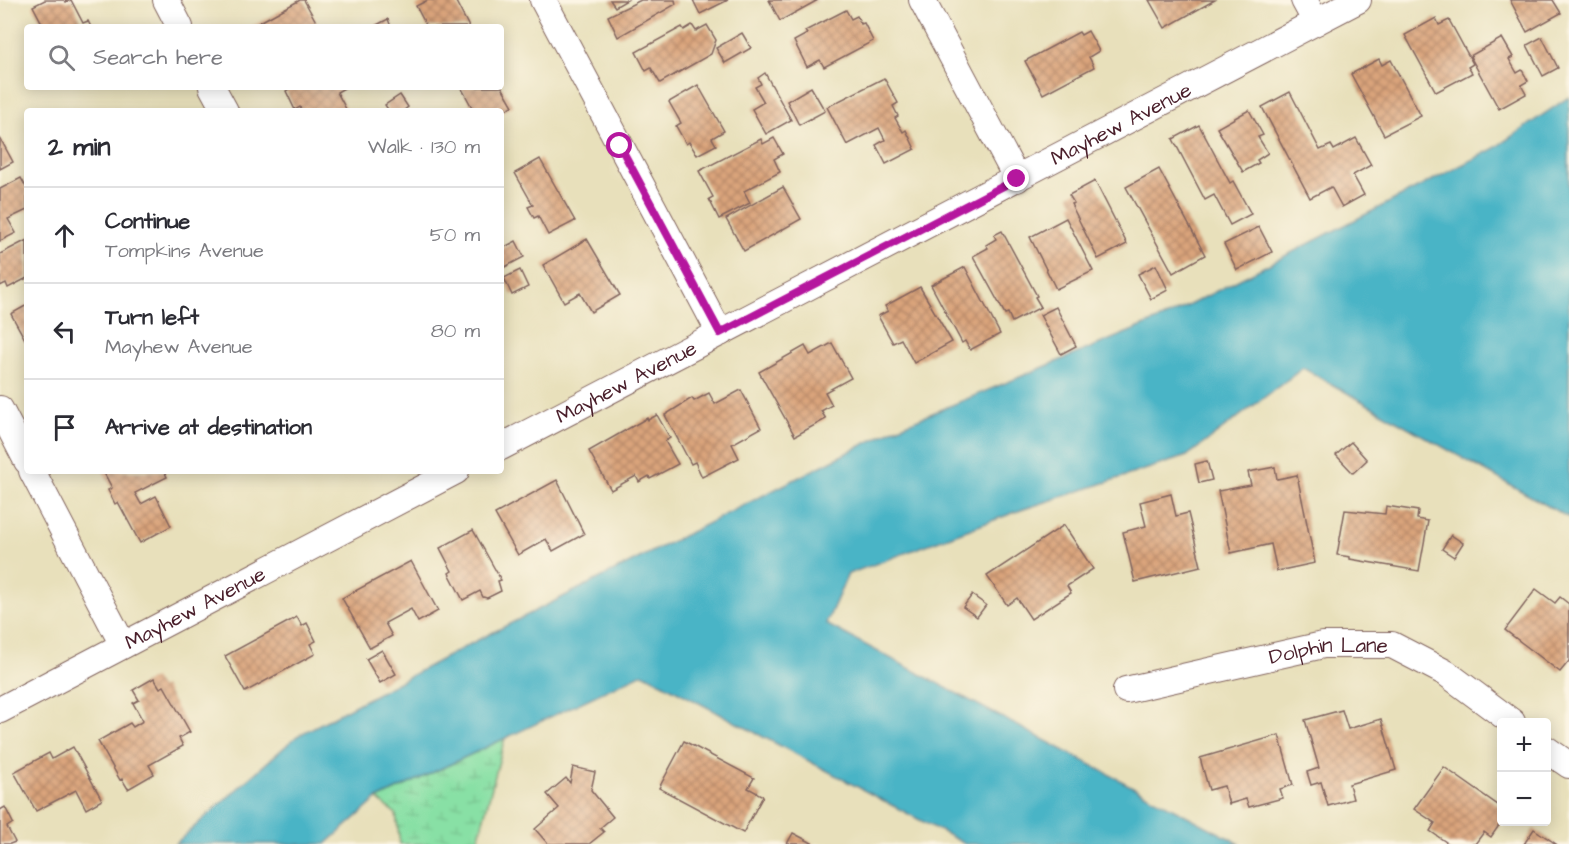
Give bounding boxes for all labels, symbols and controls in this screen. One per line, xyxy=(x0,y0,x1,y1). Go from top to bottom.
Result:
search box xyxy=(24,24,504,90)
icon: search xyxy=(45,41,78,74)
text: Search here xyxy=(93,42,223,73)
street label: Mayhew Avenue xyxy=(1046,75,1196,173)
text: 2 min xyxy=(48,129,110,165)
route start xyxy=(606,132,632,158)
text: Walk · 130 m xyxy=(368,133,480,161)
route end xyxy=(1003,165,1029,191)
text: Continue xyxy=(105,206,190,237)
icon: ahead xyxy=(48,219,81,252)
text: 50 m xyxy=(430,221,480,249)
text: Tompkins Avenue xyxy=(105,237,264,265)
text: Turn left xyxy=(105,302,199,333)
icon: left xyxy=(48,315,81,348)
text: 80 m xyxy=(431,317,480,345)
text: Mayhew Avenue xyxy=(105,333,253,361)
street label: Mayhew Avenue xyxy=(551,334,702,431)
icon: arrive xyxy=(48,411,81,444)
text: Arrive at destination xyxy=(105,412,312,443)
street label: Mayhew Avenue xyxy=(120,559,270,657)
street label: Dolphin Lane xyxy=(1266,631,1388,672)
map controls xyxy=(1497,718,1551,826)
button: + xyxy=(1497,718,1551,772)
button: − xyxy=(1497,772,1551,826)

